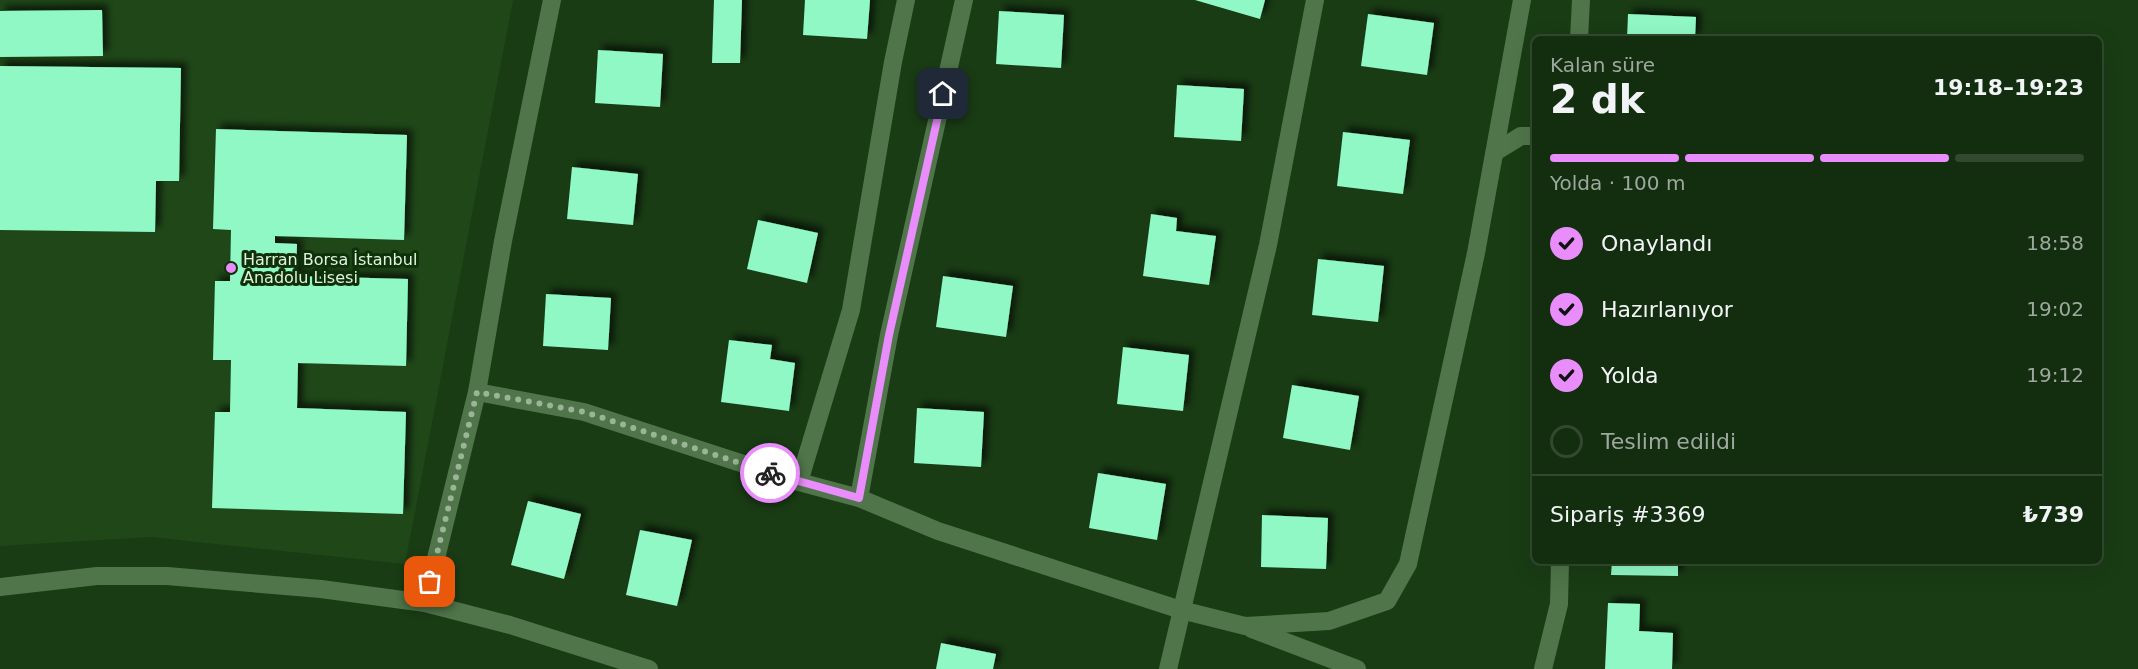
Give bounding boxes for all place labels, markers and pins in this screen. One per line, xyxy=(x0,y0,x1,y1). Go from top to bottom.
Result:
pin xyxy=(917,68,968,119)
place label: Harran Borsa İstanbul Anadolu Lisesi xyxy=(243,250,417,287)
marker: Harran Borsa İstanbul Anadolu Lisesi xyxy=(224,261,238,275)
pin xyxy=(404,556,455,607)

